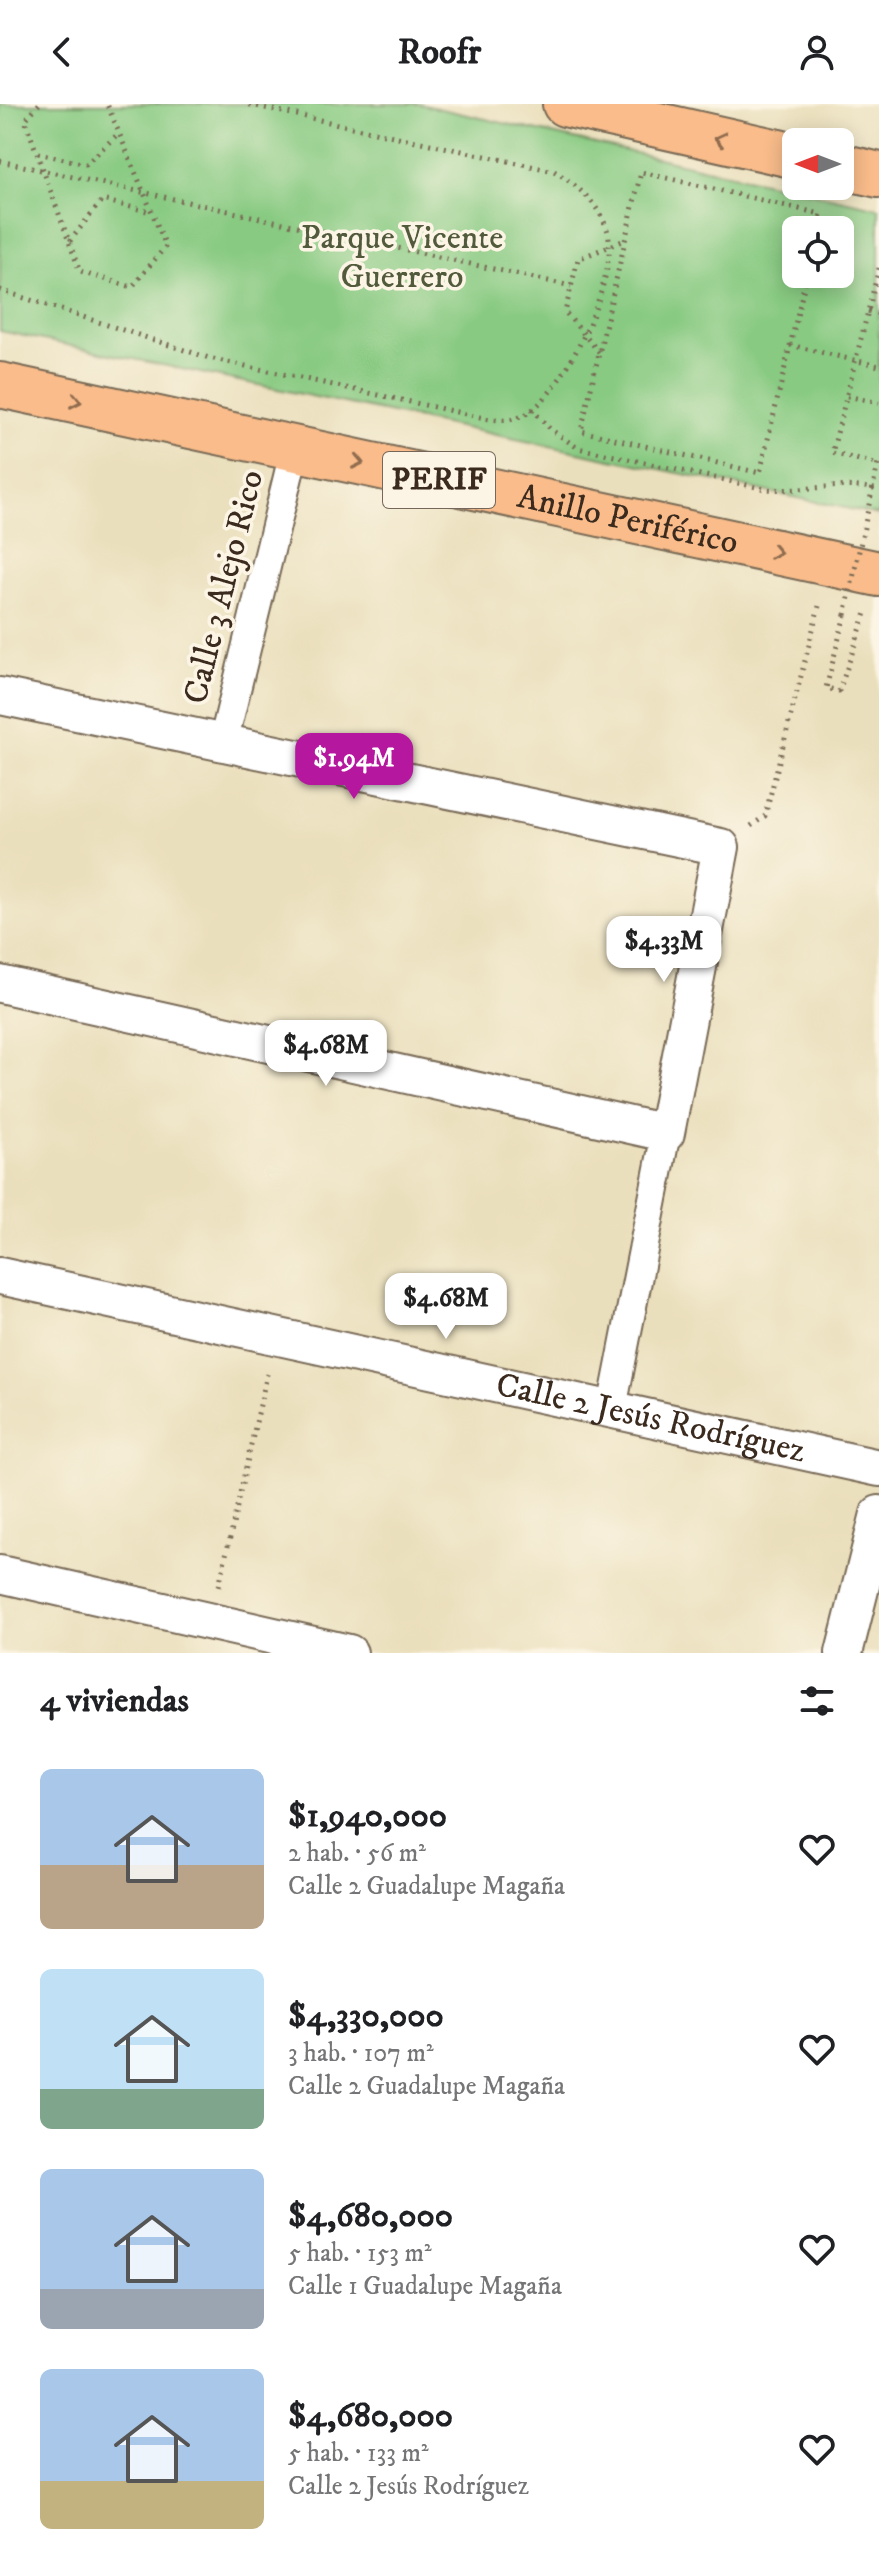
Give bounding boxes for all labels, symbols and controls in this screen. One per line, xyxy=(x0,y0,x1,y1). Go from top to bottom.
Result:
icon: back xyxy=(40,30,84,74)
text: Roofr xyxy=(398,30,481,75)
icon: person xyxy=(795,30,839,74)
north arrow xyxy=(782,128,854,200)
map controls xyxy=(782,128,854,288)
one-way arrow xyxy=(714,131,727,148)
button: locate xyxy=(782,216,854,288)
park label: Parque Vicente Guerrero xyxy=(301,217,503,298)
one-way arrow xyxy=(69,392,83,409)
road number: PERIF xyxy=(383,452,495,508)
one-way arrow xyxy=(350,453,364,470)
street label: Calle 3 Alejo Rico xyxy=(175,466,273,708)
street label: Anillo Periférico xyxy=(513,476,742,564)
one-way arrow xyxy=(769,543,782,560)
pin: $1.94M xyxy=(289,733,419,801)
text: $1.94M xyxy=(313,742,395,775)
pin: $4.33M xyxy=(599,916,729,984)
text: $4.33M xyxy=(624,925,704,958)
pin: $4.68M xyxy=(261,1020,391,1088)
text: $4.68M xyxy=(283,1029,369,1062)
pin: $4.68M xyxy=(381,1273,511,1341)
text: $4.68M xyxy=(403,1282,489,1315)
street label: Calle 2 Jesús Rodríguez xyxy=(492,1364,809,1472)
icon: filters xyxy=(795,1679,839,1723)
text: 4 viviendas xyxy=(40,1680,189,1722)
text: $1,940,000 xyxy=(288,1795,447,1837)
icon: home xyxy=(104,1801,200,1897)
icon: heart xyxy=(795,1827,839,1871)
text: 2 hab. · 56 m² xyxy=(288,1837,426,1870)
text: Calle 2 Guadalupe Magaña xyxy=(288,1870,565,1903)
text: $4,330,000 xyxy=(288,1995,444,2037)
icon: home xyxy=(104,2001,200,2097)
icon: heart xyxy=(795,2027,839,2071)
text: 3 hab. · 107 m² xyxy=(288,2037,434,2070)
text: Calle 2 Guadalupe Magaña xyxy=(288,2070,565,2103)
text: $4,680,000 xyxy=(288,2195,453,2237)
icon: home xyxy=(104,2201,200,2297)
icon: heart xyxy=(795,2227,839,2271)
text: 5 hab. · 153 m² xyxy=(288,2237,432,2270)
text: Calle 1 Guadalupe Magaña xyxy=(288,2270,562,2303)
text: $4,680,000 xyxy=(288,2395,453,2437)
icon: home xyxy=(104,2401,200,2497)
icon: heart xyxy=(795,2427,839,2471)
text: 5 hab. · 133 m² xyxy=(288,2437,429,2470)
text: Calle 2 Jesús Rodríguez xyxy=(288,2470,529,2503)

